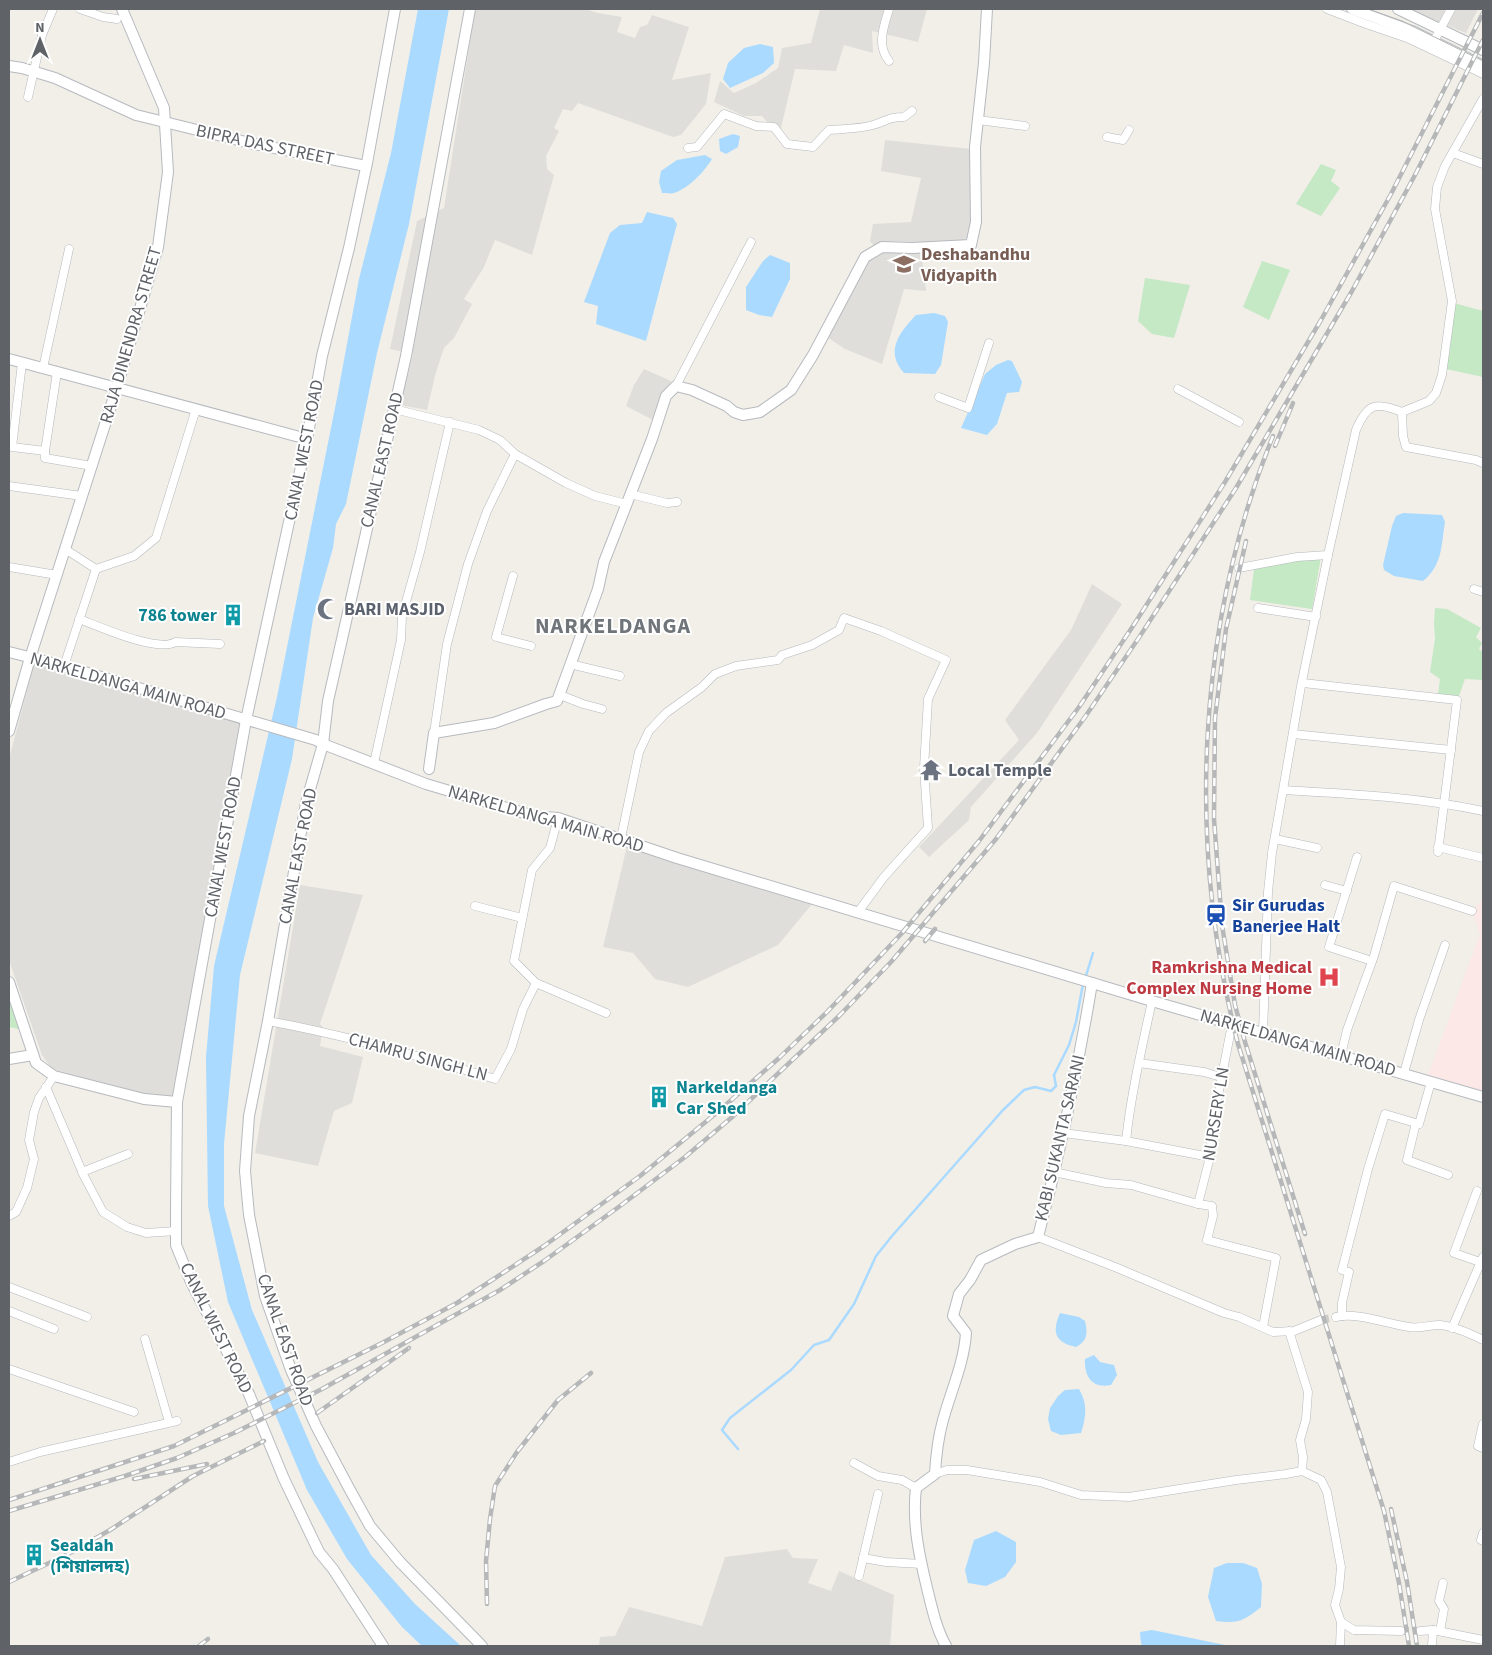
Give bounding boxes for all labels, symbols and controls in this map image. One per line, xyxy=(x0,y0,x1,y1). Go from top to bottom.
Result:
north arrow xyxy=(15,15,65,65)
text: N xyxy=(35,18,45,38)
street label: BIPRA DAS STREET xyxy=(194,118,337,172)
place label: Deshabandhu Vidyapith xyxy=(920,242,1030,288)
street label: RAJA DINENDRA STREET xyxy=(94,243,168,426)
school or university icon: Deshabandhu Vidyapith xyxy=(891,251,917,277)
street label: CANAL WEST ROAD xyxy=(278,378,330,522)
street label: CANAL EAST ROAD xyxy=(354,390,410,530)
mosque icon: BARI MASJID xyxy=(315,596,341,622)
place label: BARI MASJID xyxy=(344,597,445,622)
building icon: 786 tower xyxy=(220,602,246,628)
place label: 786 tower xyxy=(138,603,218,628)
district label: NARKELDANGA xyxy=(535,610,691,642)
street label: NARKELDANGA MAIN ROAD xyxy=(27,646,229,726)
temple icon: Local Temple xyxy=(918,757,944,783)
place label: Local Temple xyxy=(948,758,1052,783)
street label: CANAL WEST ROAD xyxy=(198,775,248,919)
street label: NARKELDANGA MAIN ROAD xyxy=(445,779,647,859)
street label: CANAL EAST ROAD xyxy=(273,786,323,926)
place label: Sir Gurudas Banerjee Halt xyxy=(1232,893,1340,939)
station icon: Sir Gurudas Banerjee Halt xyxy=(1203,902,1229,928)
place label: Ramkrishna Medical Complex Nursing Home xyxy=(1126,955,1312,1001)
hospital icon: Ramkrishna Medical Complex Nursing Home xyxy=(1316,964,1342,990)
street label: NARKELDANGA MAIN ROAD xyxy=(1197,1003,1399,1083)
street label: CHAMRU SINGH LN xyxy=(346,1026,490,1088)
street label: KABI SUKANTA SARANI xyxy=(1029,1052,1091,1224)
street label: NURSERY LN xyxy=(1196,1065,1236,1163)
place label: Narkeldanga Car Shed xyxy=(676,1075,777,1121)
building icon: Narkeldanga Car Shed xyxy=(646,1084,672,1110)
street label: CANAL WEST ROAD xyxy=(173,1258,259,1398)
street label: CANAL EAST ROAD xyxy=(251,1270,319,1410)
place label: Sealdah (শিয়ালদহ) xyxy=(50,1533,130,1579)
building icon: Sealdah (শিয়ালদহ) xyxy=(21,1542,47,1568)

